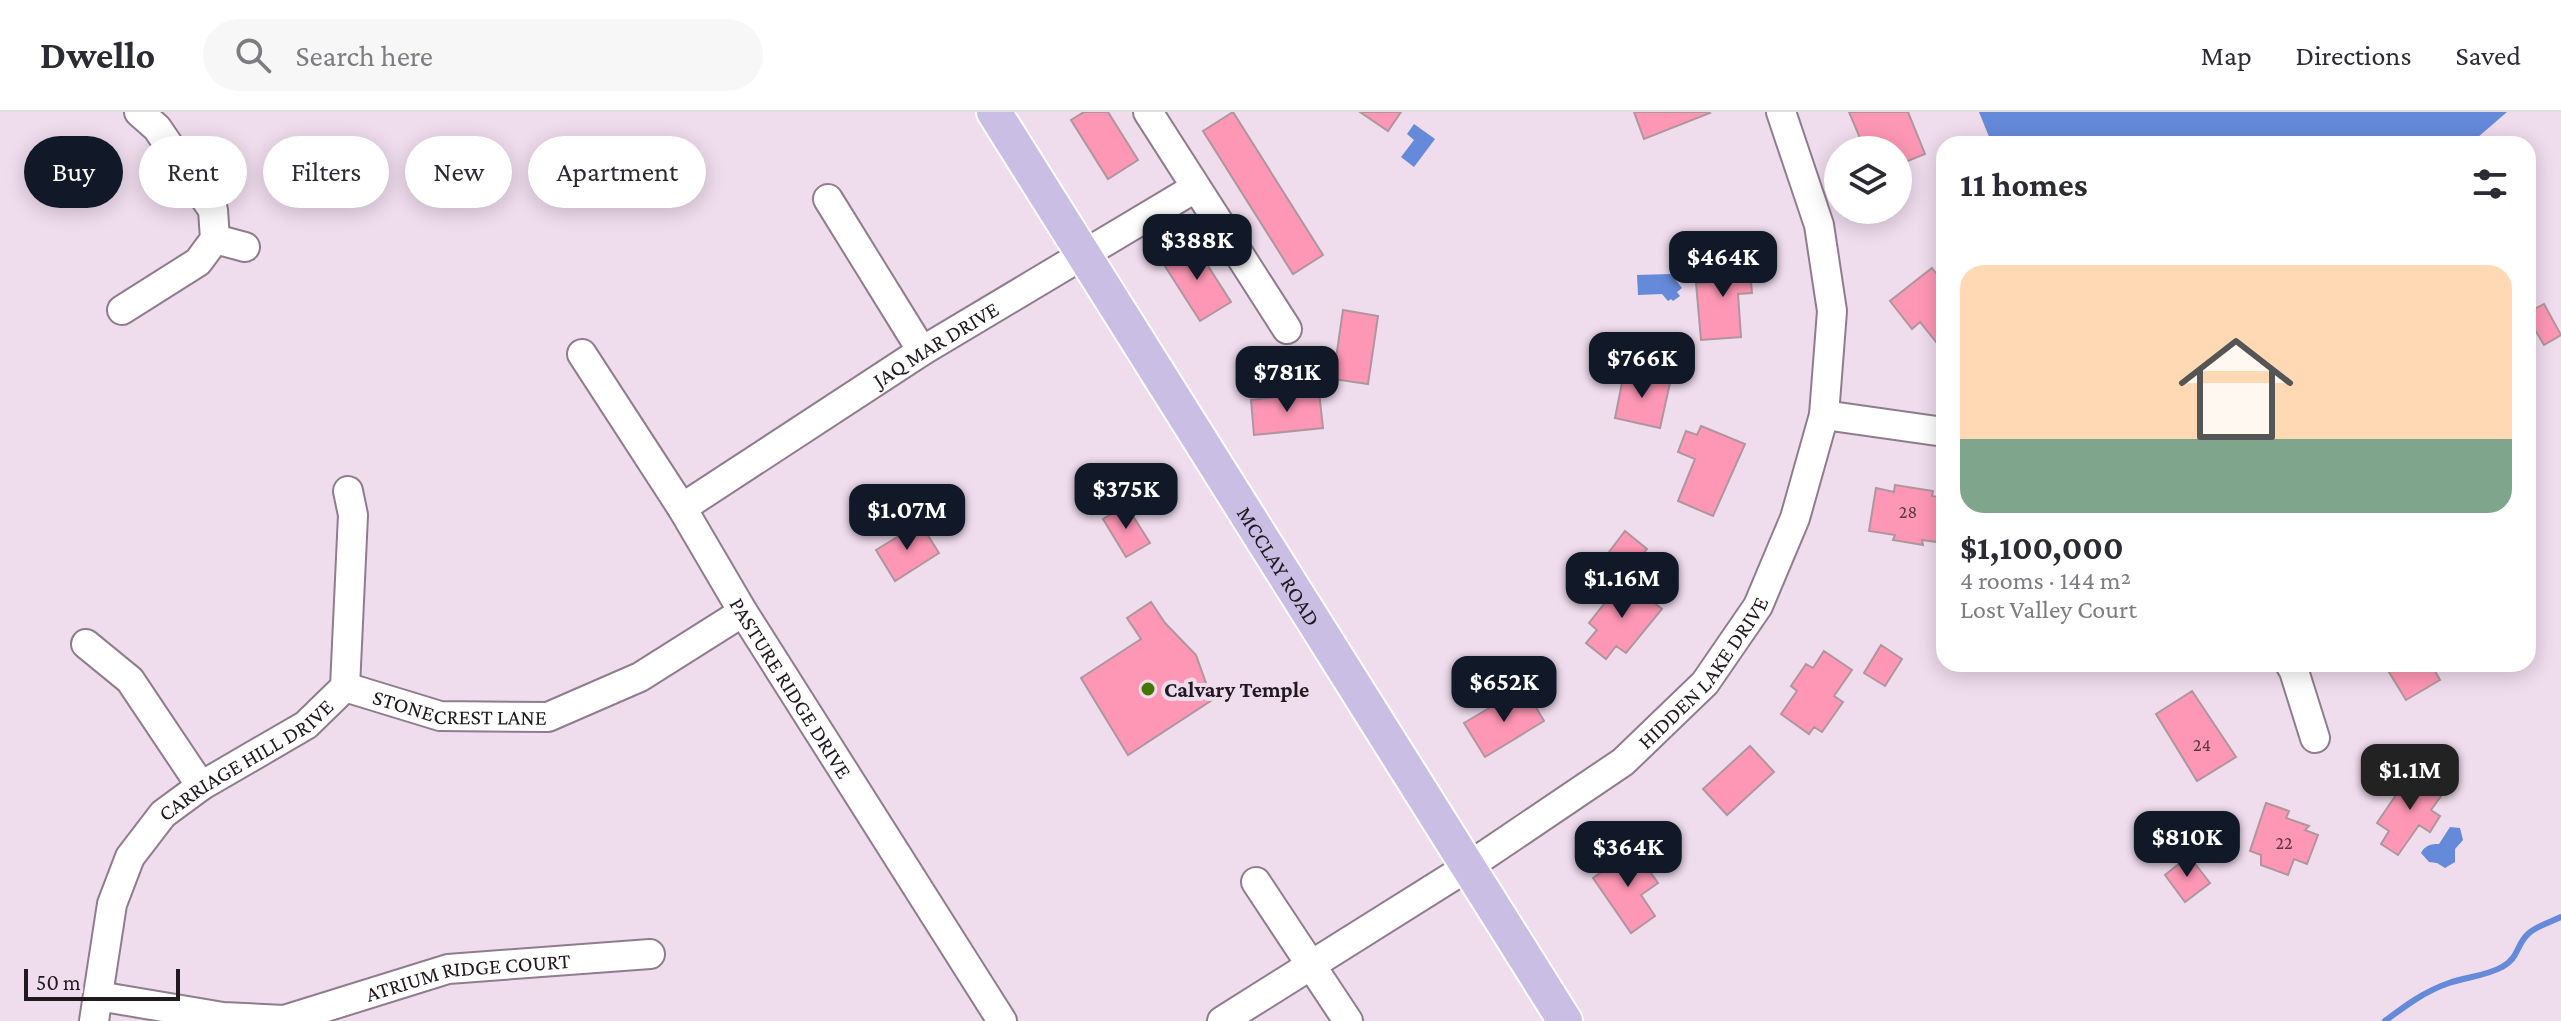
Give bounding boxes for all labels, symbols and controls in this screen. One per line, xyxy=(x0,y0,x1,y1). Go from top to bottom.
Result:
search box xyxy=(203,19,763,91)
icon: search xyxy=(231,33,275,77)
text: Dwello xyxy=(40,34,155,76)
text: Search here xyxy=(295,39,433,72)
text: Map xyxy=(2201,40,2252,71)
text: Directions xyxy=(2296,40,2411,71)
text: Saved xyxy=(2455,40,2521,71)
chip: Buy xyxy=(24,136,123,208)
chip: Rent xyxy=(139,136,247,208)
chip: Filters xyxy=(263,136,389,208)
chip: New xyxy=(405,136,512,208)
chip: Apartment xyxy=(528,136,706,208)
map controls xyxy=(1824,136,1912,224)
button: layers xyxy=(1824,136,1912,224)
icon: filters xyxy=(2468,162,2512,206)
text: 11 homes xyxy=(1960,166,2088,203)
pin: $388K xyxy=(1141,214,1253,282)
text: $388K xyxy=(1161,225,1233,254)
pin: $464K xyxy=(1667,231,1779,299)
text: $464K xyxy=(1687,242,1759,271)
street label: JAQ MAR DRIVE xyxy=(867,296,1003,394)
icon: home xyxy=(2164,317,2308,461)
pin: $766K xyxy=(1586,332,1698,400)
text: $766K xyxy=(1607,343,1677,372)
pin: $781K xyxy=(1231,346,1343,414)
text: $781K xyxy=(1254,357,1320,386)
pin: $375K xyxy=(1070,463,1182,531)
text: $375K xyxy=(1093,474,1159,503)
pin: $1.07M xyxy=(842,484,972,552)
text: $1.07M xyxy=(867,495,947,524)
street label: MCCLAY ROAD xyxy=(1232,502,1326,631)
house number: 28 xyxy=(1899,502,1917,522)
text: $1,100,000 xyxy=(1960,529,2124,566)
pin: $1.16M xyxy=(1557,552,1687,620)
text: $1.16M xyxy=(1584,563,1660,592)
text: 4 rooms · 144 m² xyxy=(1960,566,2131,595)
street label: PASTURE RIDGE DRIVE xyxy=(724,593,857,783)
street label: HIDDEN LAKE DRIVE xyxy=(1633,593,1773,754)
text: Lost Valley Court xyxy=(1960,595,2137,624)
pin: $652K xyxy=(1448,656,1560,724)
text: $652K xyxy=(1469,667,1539,696)
place label: Calvary Temple xyxy=(1164,677,1309,702)
marker: Calvary Temple xyxy=(1139,680,1157,698)
street label: STONECREST LANE xyxy=(370,684,547,730)
street label: CARRIAGE HILL DRIVE xyxy=(154,694,338,826)
house number: 24 xyxy=(2193,735,2211,755)
pin: $1.1M xyxy=(2354,744,2466,812)
text: $1.1M xyxy=(2379,755,2441,784)
pin: $810K xyxy=(2131,811,2243,879)
pin: $364K xyxy=(1572,821,1684,889)
text: $810K xyxy=(2152,822,2222,851)
text: $364K xyxy=(1593,832,1663,861)
house number: 22 xyxy=(2275,833,2293,853)
street label: ATRIUM RIDGE COURT xyxy=(363,948,571,1007)
scale bar xyxy=(24,965,180,1001)
text: 50 m xyxy=(36,970,81,995)

